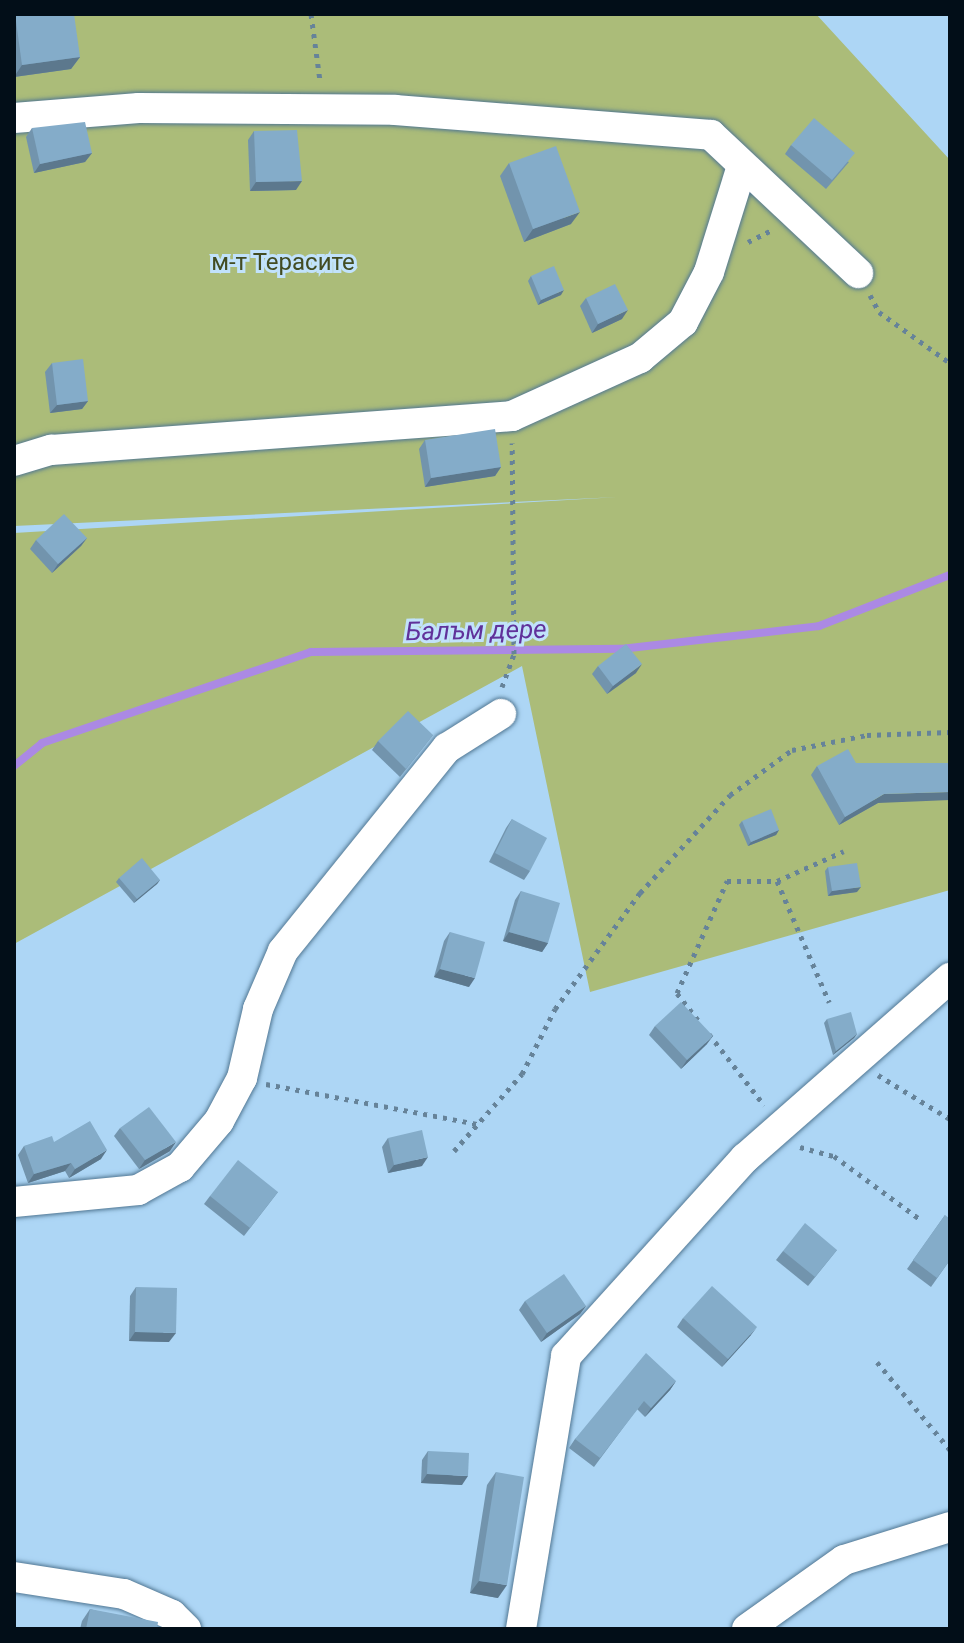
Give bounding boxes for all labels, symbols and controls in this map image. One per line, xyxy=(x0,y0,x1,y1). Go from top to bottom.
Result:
park label: м-т Терасите xyxy=(211,249,355,277)
water label: Балъм дере xyxy=(405,614,547,648)

